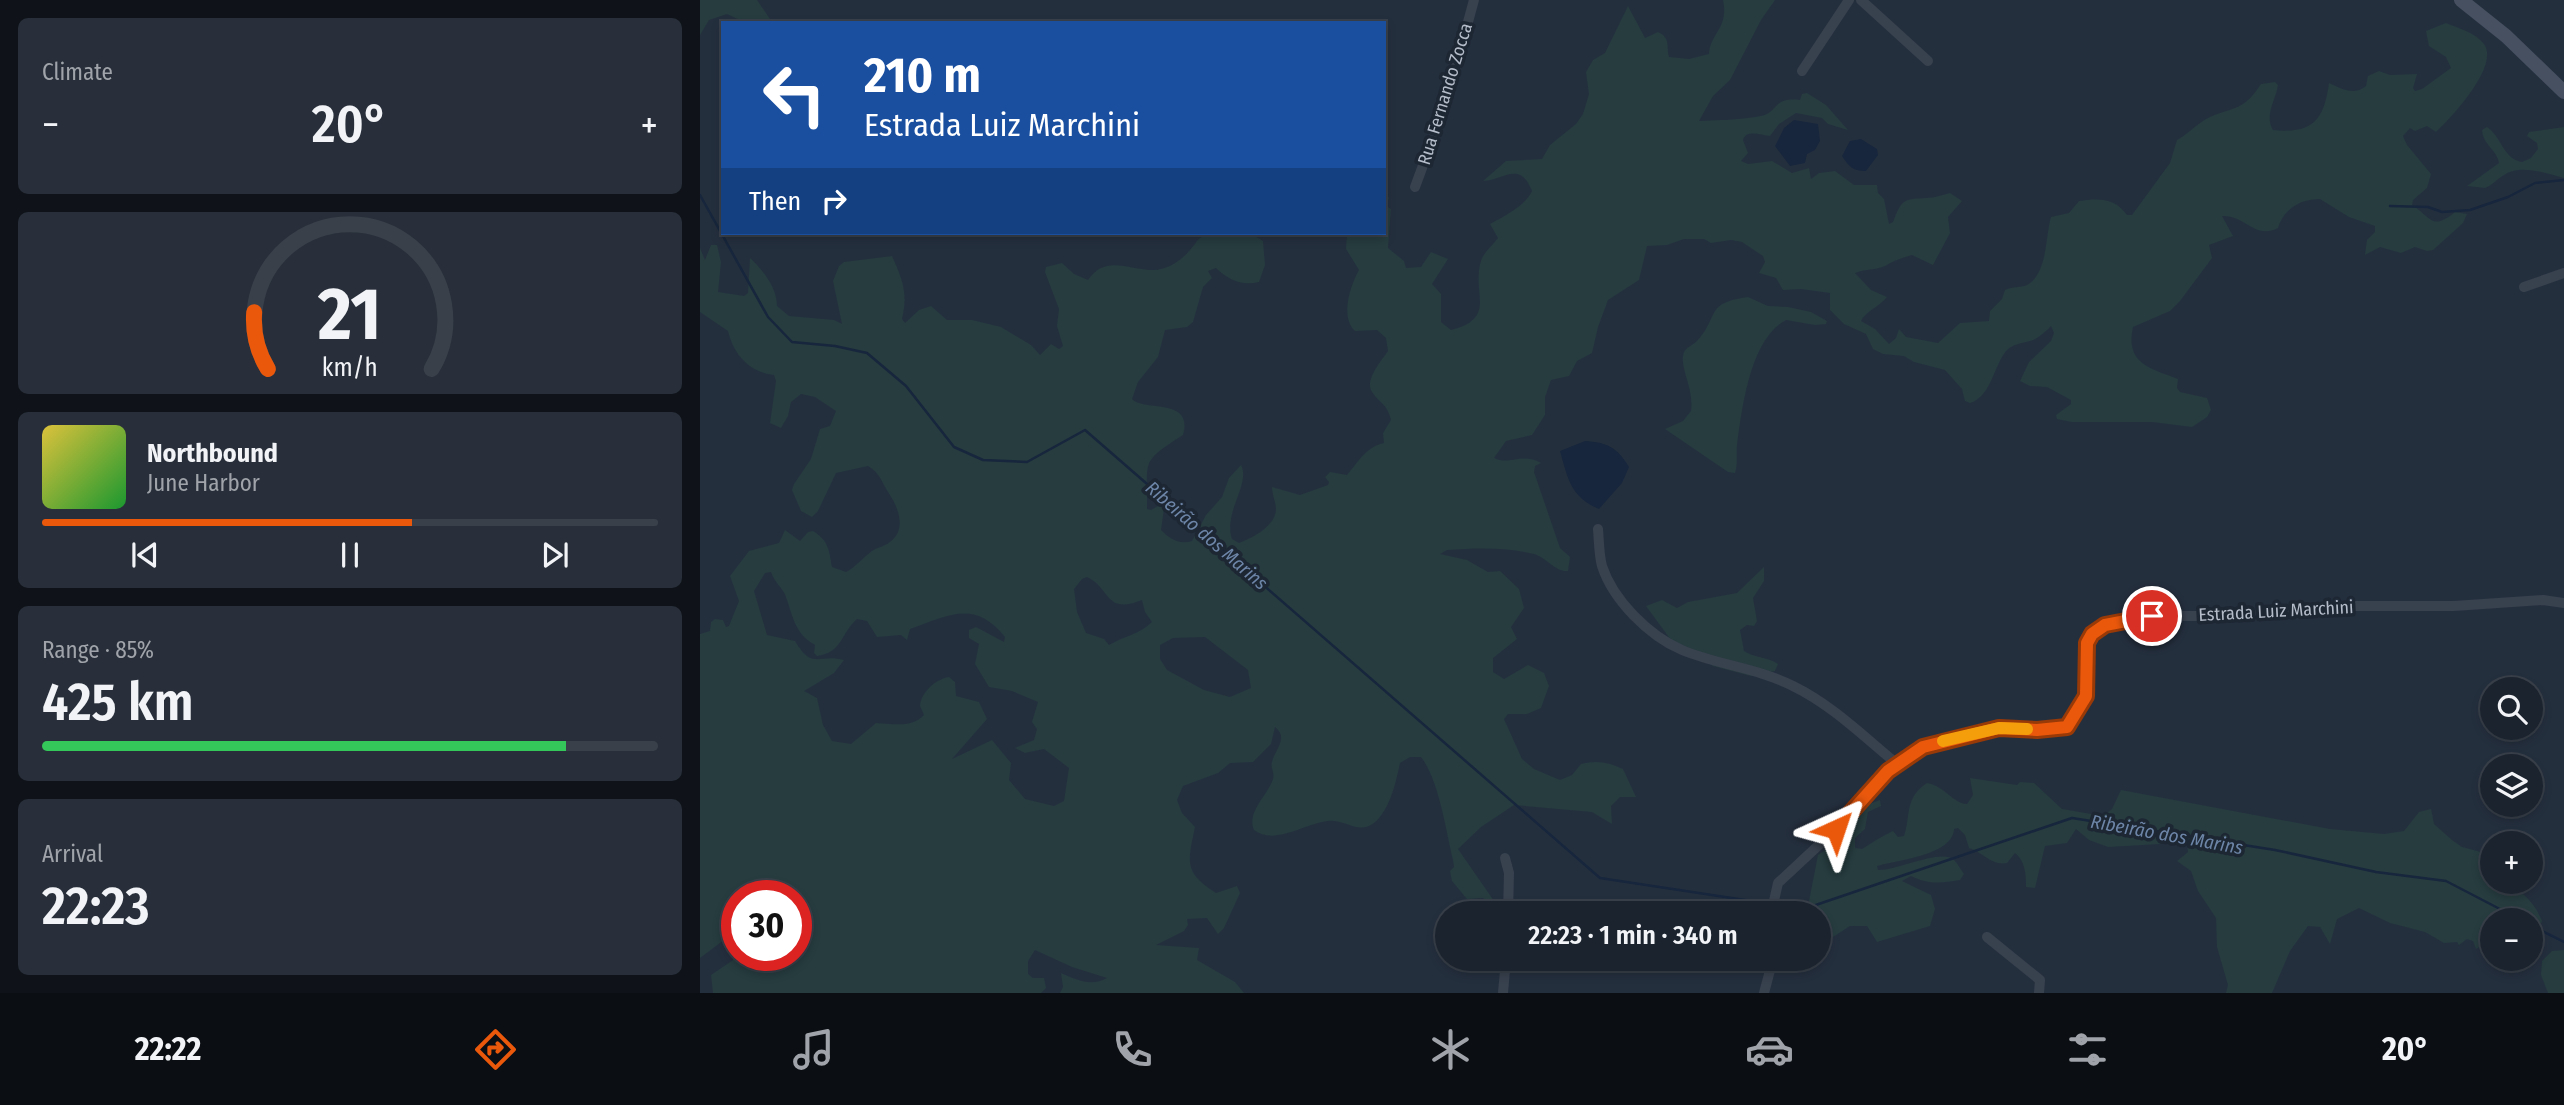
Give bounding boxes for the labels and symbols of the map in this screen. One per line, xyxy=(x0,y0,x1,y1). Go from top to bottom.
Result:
street label: Rua Fernando Zocca xyxy=(1413,20,1477,168)
water label: Ribeirão dos Marins xyxy=(1141,476,1272,595)
pin xyxy=(2122,586,2182,646)
street label: Estrada Luiz Marchini xyxy=(2198,596,2354,626)
position arrow xyxy=(1799,792,1873,866)
water label: Ribeirão dos Marins xyxy=(2089,810,2245,859)
speed limit sign: 30 xyxy=(721,880,812,971)

